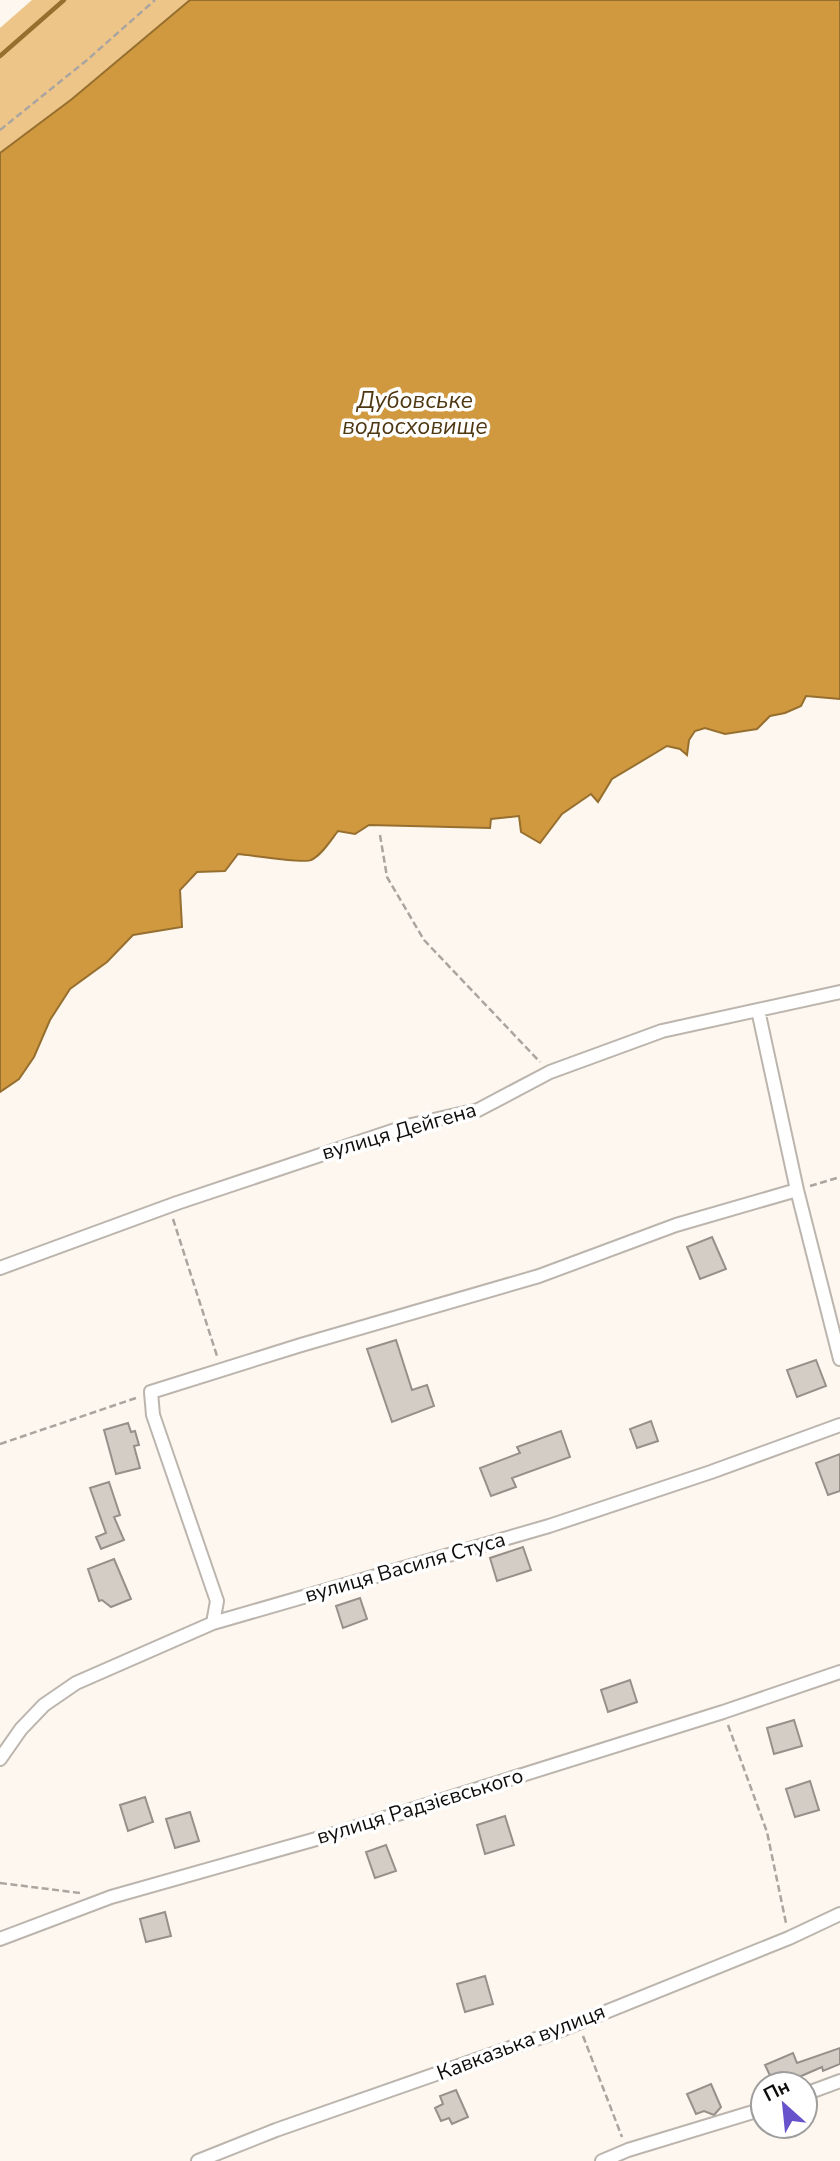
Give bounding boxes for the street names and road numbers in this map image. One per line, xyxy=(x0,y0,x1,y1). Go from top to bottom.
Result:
street label: вулиця Дейгена xyxy=(318,1096,480,1166)
street label: вулиця Василя Стуса xyxy=(301,1525,509,1609)
street label: вулиця Радзієвського xyxy=(313,1761,527,1851)
street label: Кавказька вулиця xyxy=(433,1997,609,2087)

